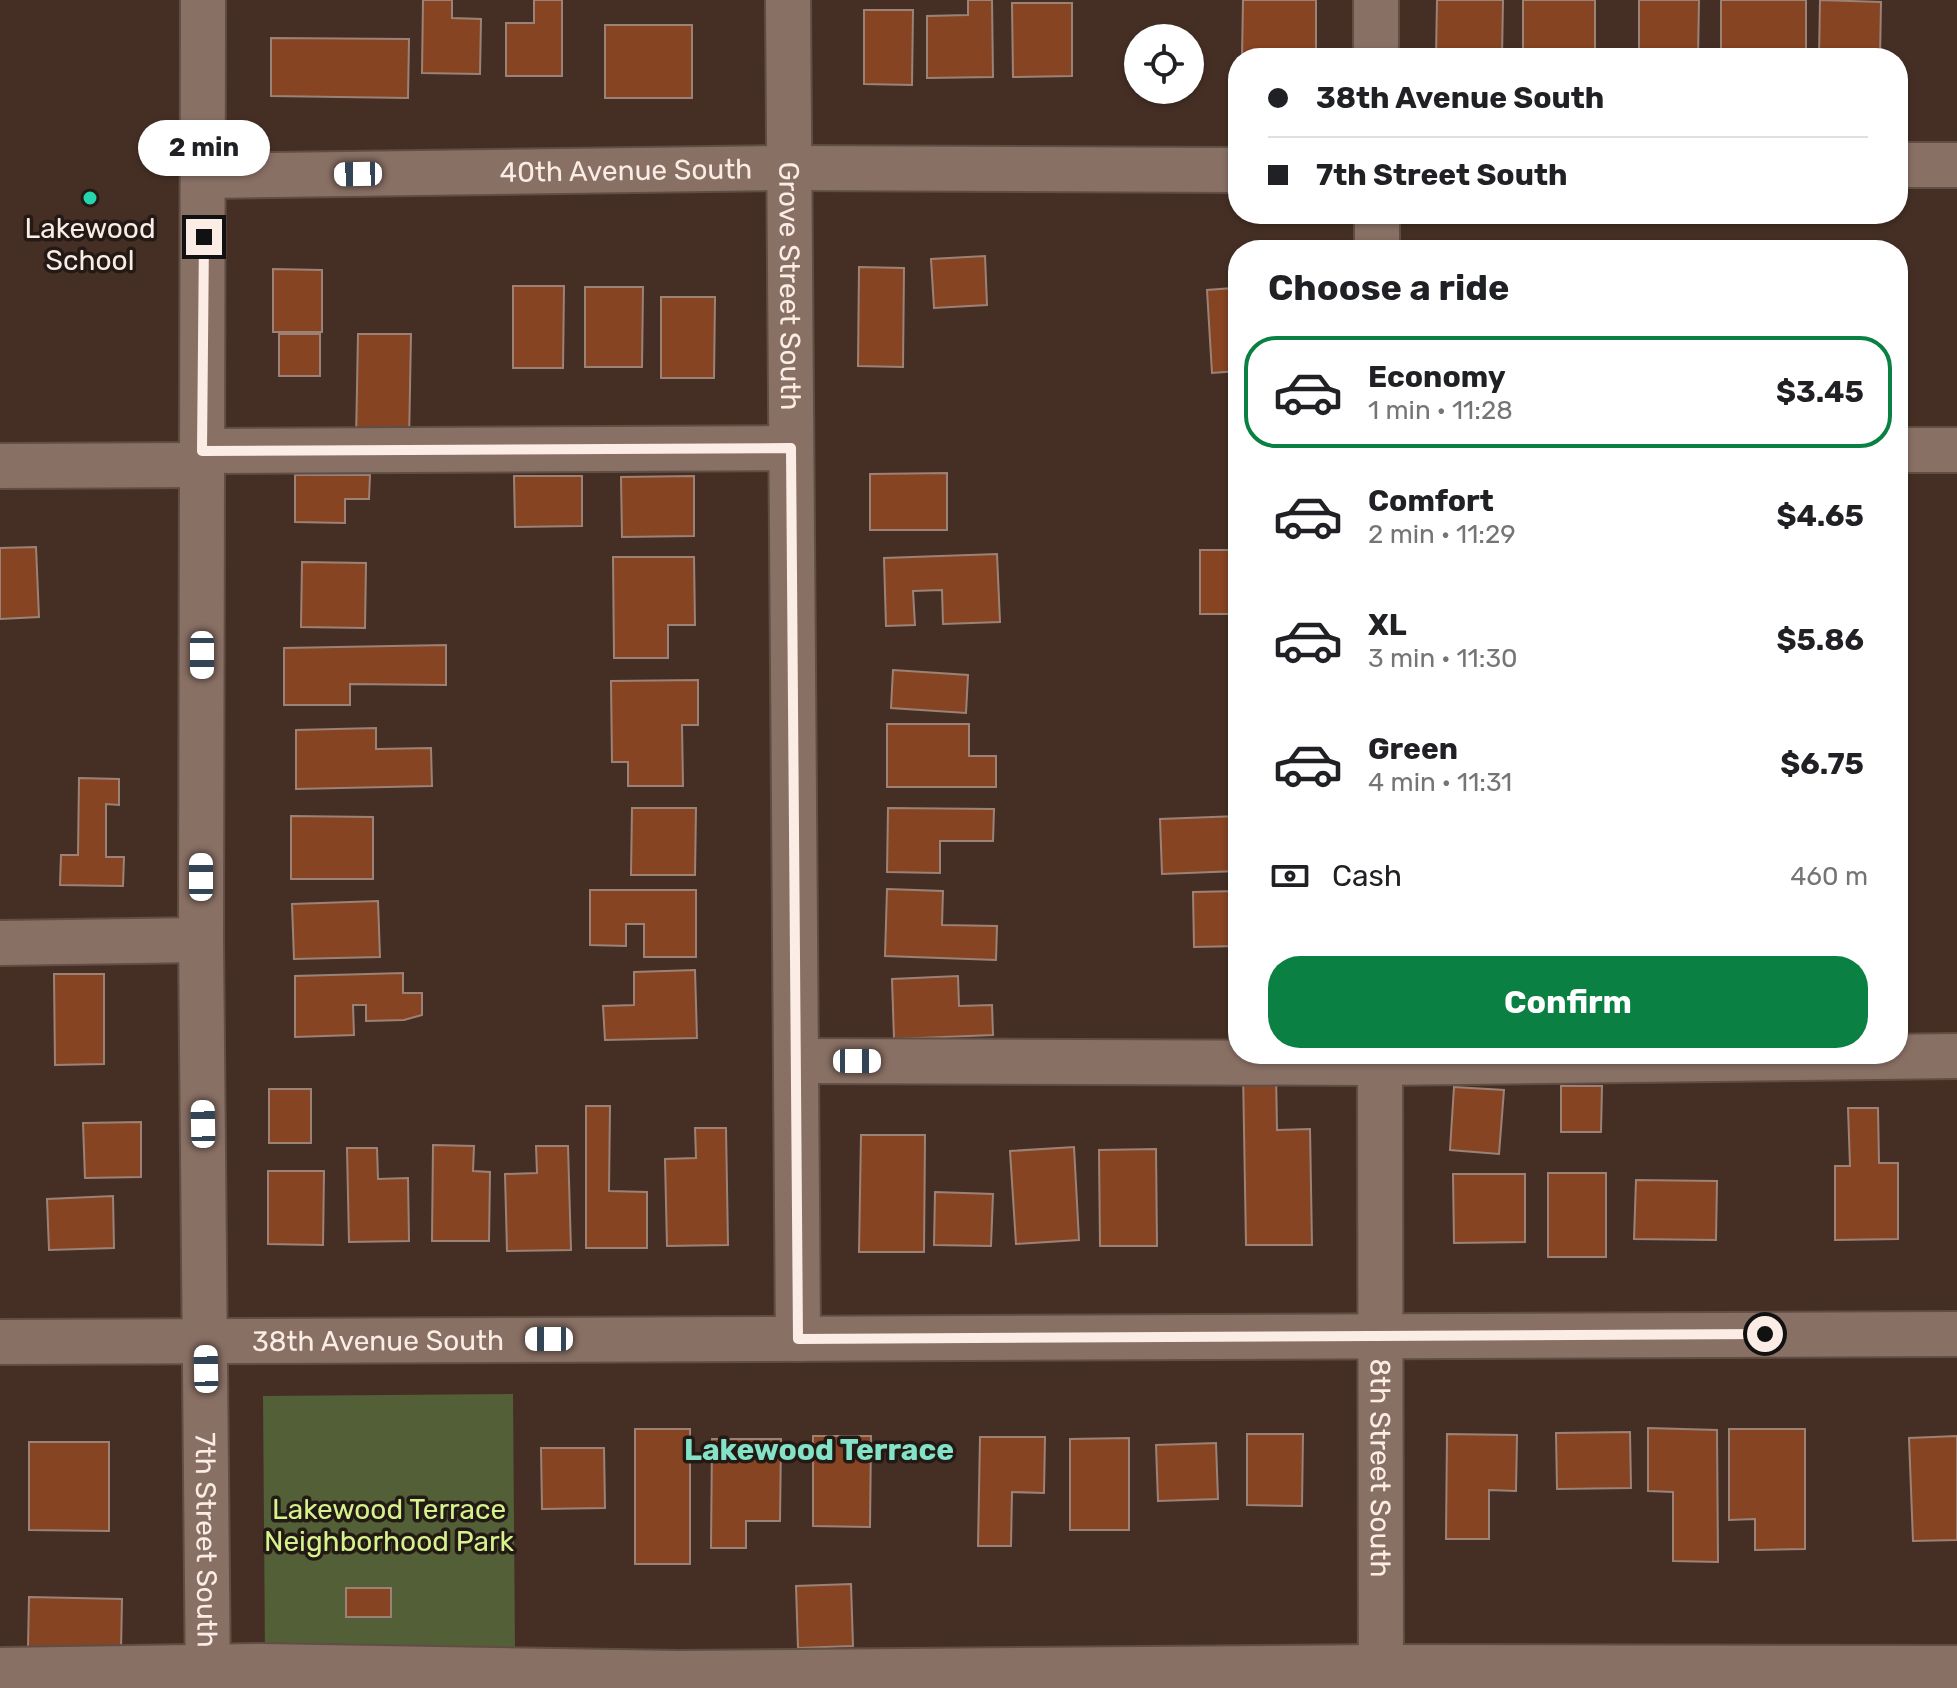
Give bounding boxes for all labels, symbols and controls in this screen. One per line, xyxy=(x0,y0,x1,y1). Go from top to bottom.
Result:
map controls xyxy=(1124,24,1204,104)
button: locate xyxy=(1124,24,1204,104)
text: 38th Avenue South xyxy=(1316,80,1604,116)
callout: 2 min xyxy=(138,121,270,177)
text: 2 min xyxy=(169,132,239,163)
street label: 40th Avenue South xyxy=(499,152,753,188)
text: 7th Street South xyxy=(1316,157,1567,193)
street label: Grove Street South xyxy=(773,161,808,411)
car xyxy=(334,162,382,186)
marker: Lakewood School xyxy=(81,189,99,207)
place label: Lakewood School xyxy=(24,212,156,277)
route end xyxy=(186,219,222,255)
text: Choose a ride xyxy=(1268,266,1509,309)
icon: car xyxy=(1272,356,1344,428)
text: Economy xyxy=(1368,359,1506,395)
text: $3.45 xyxy=(1776,374,1864,410)
text: 1 min · 11:28 xyxy=(1368,395,1513,426)
icon: car xyxy=(1272,480,1344,552)
text: Comfort xyxy=(1368,483,1494,519)
text: $4.65 xyxy=(1776,498,1864,534)
text: 2 min · 11:29 xyxy=(1368,519,1516,550)
icon: car xyxy=(1272,604,1344,676)
text: XL xyxy=(1368,607,1407,643)
text: $5.86 xyxy=(1776,622,1864,658)
car xyxy=(190,631,214,679)
text: 3 min · 11:30 xyxy=(1368,643,1518,674)
icon: car xyxy=(1272,728,1344,800)
text: Green xyxy=(1368,731,1458,767)
text: $6.75 xyxy=(1780,746,1864,782)
text: 4 min · 11:31 xyxy=(1368,767,1512,798)
car xyxy=(189,853,213,901)
icon: cash xyxy=(1268,854,1312,898)
text: Cash xyxy=(1332,858,1402,894)
text: 460 m xyxy=(1790,861,1868,892)
button: Confirm xyxy=(1268,956,1868,1048)
car xyxy=(833,1049,881,1073)
car xyxy=(191,1100,215,1148)
route start xyxy=(1747,1316,1783,1352)
street label: 38th Avenue South xyxy=(252,1323,504,1357)
car xyxy=(525,1327,573,1351)
car xyxy=(194,1345,218,1393)
street label: 8th Street South xyxy=(1364,1359,1397,1577)
street label: 7th Street South xyxy=(189,1432,224,1648)
district label: Lakewood Terrace xyxy=(684,1432,954,1468)
park label: Lakewood Terrace Neighborhood Park xyxy=(264,1493,515,1558)

